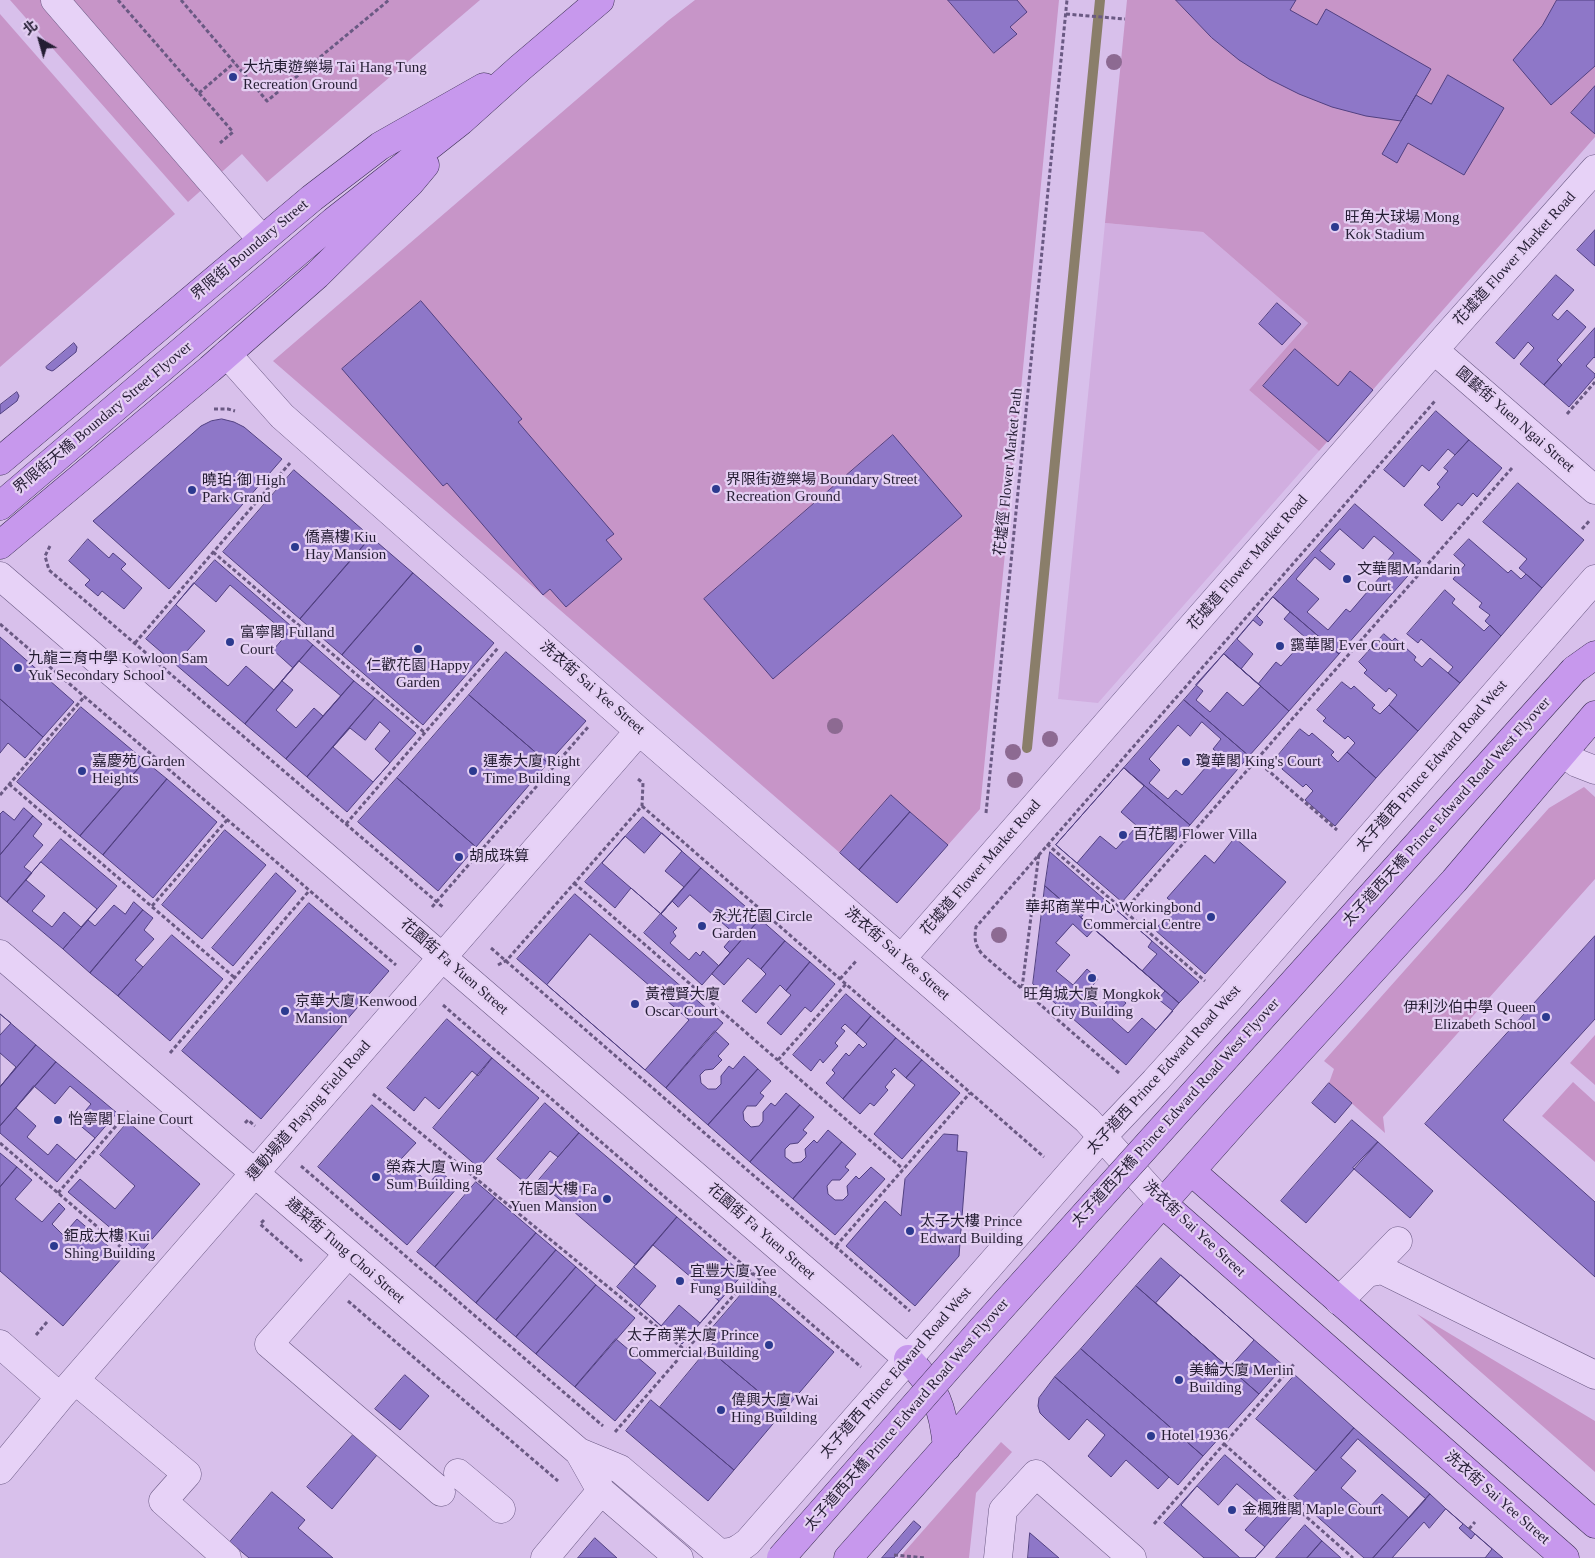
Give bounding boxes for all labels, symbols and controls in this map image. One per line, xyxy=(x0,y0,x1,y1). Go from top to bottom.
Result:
north arrow xyxy=(15,15,65,65)
text: 北 xyxy=(20,18,41,38)
place label: 大坑東遊樂場 Tai Hang Tung Recreation Ground xyxy=(243,59,427,94)
marker: 大坑東遊樂場 Tai Hang Tung Recreation Ground xyxy=(227,71,239,83)
street label: 花墟道 Flower Market Road xyxy=(1450,188,1580,330)
street label: 界限街 Boundary Street xyxy=(188,196,312,304)
place label: 旺角大球場 Mong Kok Stadium xyxy=(1345,209,1460,244)
marker: 旺角大球場 Mong Kok Stadium xyxy=(1329,221,1341,233)
street label: 界限街天橋 Boundary Street Flyover xyxy=(10,338,196,498)
street label: 園藝街 Yuen Ngai Street xyxy=(1452,364,1578,476)
street label: 花墟徑 Flower Market Path xyxy=(991,387,1027,557)
place label: 界限街遊樂場 Boundary Street Recreation Ground xyxy=(726,471,918,506)
place label: 曉珀·御 High Park Grand xyxy=(202,472,286,507)
marker: 界限街遊樂場 Boundary Street Recreation Ground xyxy=(710,483,722,495)
marker: 曉珀·御 High Park Grand xyxy=(186,484,198,496)
street label: 花墟道 Flower Market Road xyxy=(1184,492,1312,634)
place label: 僑熹樓 Kiu Hay Mansion xyxy=(305,529,386,564)
marker: 僑熹樓 Kiu Hay Mansion xyxy=(289,541,301,553)
place label: 文華閣Mandarin Court xyxy=(1357,561,1460,596)
marker: 文華閣Mandarin Court xyxy=(1341,573,1353,585)
place label: 富寧閣 Fulland Court xyxy=(240,624,335,659)
marker: 富寧閣 Fulland Court xyxy=(224,636,236,648)
place label: 靄華閣 Ever Court xyxy=(1290,637,1405,655)
street label: 洗衣街 Sai Yee Street xyxy=(536,638,648,738)
marker: 靄華閣 Ever Court xyxy=(1274,640,1286,652)
marker: 仁歡花園 Happy Garden xyxy=(412,643,424,655)
place label: 九龍三育中學 Kowloon Sam Yuk Secondary School xyxy=(28,650,208,685)
place label: 仁歡花園 Happy Garden xyxy=(366,657,470,692)
marker: 九龍三育中學 Kowloon Sam Yuk Secondary School xyxy=(12,662,24,674)
street label: 太子道西 Prince Edward Road West xyxy=(1353,677,1511,855)
street label: 太子道西天橋 Prince Edward Road West Flyover xyxy=(1339,694,1555,930)
place label: 嘉慶苑 Garden Heights xyxy=(92,753,185,788)
place label: 運泰大廈 Right Time Building xyxy=(483,753,580,788)
place label: 瓊華閣 King's Court xyxy=(1196,753,1321,771)
marker: 瓊華閣 King's Court xyxy=(1180,756,1192,768)
marker: 嘉慶苑 Garden Heights xyxy=(76,765,88,777)
marker: 運泰大廈 Right Time Building xyxy=(467,765,479,777)
street label: 花墟道 Flower Market Road xyxy=(917,797,1045,939)
place label: 百花閣 Flower Villa xyxy=(1133,826,1257,844)
marker: 百花閣 Flower Villa xyxy=(1117,829,1129,841)
place label: 胡成珠算 xyxy=(469,848,529,866)
marker: 胡成珠算 xyxy=(453,851,465,863)
place label: 華邦商業中心 Workingbond Commercial Centre xyxy=(1025,899,1201,934)
street label: 洗衣街 Sai Yee Street xyxy=(841,904,953,1004)
place label: 永光花園 Circle Garden xyxy=(712,908,812,943)
marker: 華邦商業中心 Workingbond Commercial Centre xyxy=(1205,911,1217,923)
street label: 花園街 Fa Yuen Street xyxy=(396,915,512,1019)
marker: 永光花園 Circle Garden xyxy=(696,920,708,932)
marker: 旺角城大廈 Mongkok City Building xyxy=(1086,972,1098,984)
street label: 太子道西 Prince Edward Road West xyxy=(1083,982,1245,1158)
place label: 黃禮賢大廈 Oscar Court xyxy=(645,986,720,1021)
place label: 旺角城大廈 Mongkok City Building xyxy=(1023,986,1161,1021)
place label: 京華大廈 Kenwood Mansion xyxy=(295,993,417,1028)
street label: 太子道西天橋 Prince Edward Road West Flyover xyxy=(1068,995,1284,1231)
marker: 黃禮賢大廈 Oscar Court xyxy=(629,998,641,1010)
place label: 伊利沙伯中學 Queen Elizabeth School xyxy=(1403,999,1536,1034)
marker: 京華大廈 Kenwood Mansion xyxy=(279,1005,291,1017)
marker: 伊利沙伯中學 Queen Elizabeth School xyxy=(1540,1011,1552,1023)
street label: 運動場道 Playing Field Road xyxy=(243,1037,375,1185)
place label: 怡寧閣 Elaine Court xyxy=(68,1111,193,1129)
marker: 怡寧閣 Elaine Court xyxy=(52,1114,64,1126)
place label: 榮森大廈 Wing Sum Building xyxy=(386,1159,482,1194)
marker: 榮森大廈 Wing Sum Building xyxy=(370,1171,382,1183)
street label: 洗衣街 Sai Yee Street xyxy=(1139,1177,1249,1281)
street label: 花園街 Fa Yuen Street xyxy=(703,1180,819,1284)
place label: 花園大樓 Fa Yuen Mansion xyxy=(510,1181,597,1216)
marker: 花園大樓 Fa Yuen Mansion xyxy=(601,1193,613,1205)
street label: 通菜街 Tung Choi Street xyxy=(282,1194,408,1308)
place label: 太子大樓 Prince Edward Building xyxy=(920,1213,1023,1248)
marker: 太子大樓 Prince Edward Building xyxy=(904,1225,916,1237)
place label: 鉅成大樓 Kui Shing Building xyxy=(64,1228,155,1263)
marker: 鉅成大樓 Kui Shing Building xyxy=(48,1240,60,1252)
place label: 宜豐大廈 Yee Fung Building xyxy=(690,1263,777,1298)
marker: 宜豐大廈 Yee Fung Building xyxy=(674,1275,686,1287)
street label: 太子道西 Prince Edward Road West xyxy=(817,1284,975,1462)
street label: 太子道西天橋 Prince Edward Road West Flyover xyxy=(801,1295,1013,1535)
place label: 太子商業大廈 Prince Commercial Building xyxy=(627,1327,759,1362)
marker: 太子商業大廈 Prince Commercial Building xyxy=(763,1339,775,1351)
place label: 美輪大廈 Merlin Building xyxy=(1189,1362,1294,1397)
marker: 美輪大廈 Merlin Building xyxy=(1173,1374,1185,1386)
place label: 偉興大廈 Wai Hing Building xyxy=(731,1392,819,1427)
marker: 偉興大廈 Wai Hing Building xyxy=(715,1404,727,1416)
place label: Hotel 1936 xyxy=(1161,1427,1228,1445)
marker: Hotel 1936 xyxy=(1145,1430,1157,1442)
street label: 洗衣街 Sai Yee Street xyxy=(1441,1448,1553,1548)
place label: 金楓雅閣 Maple Court xyxy=(1242,1501,1382,1519)
marker: 金楓雅閣 Maple Court xyxy=(1226,1504,1238,1516)

